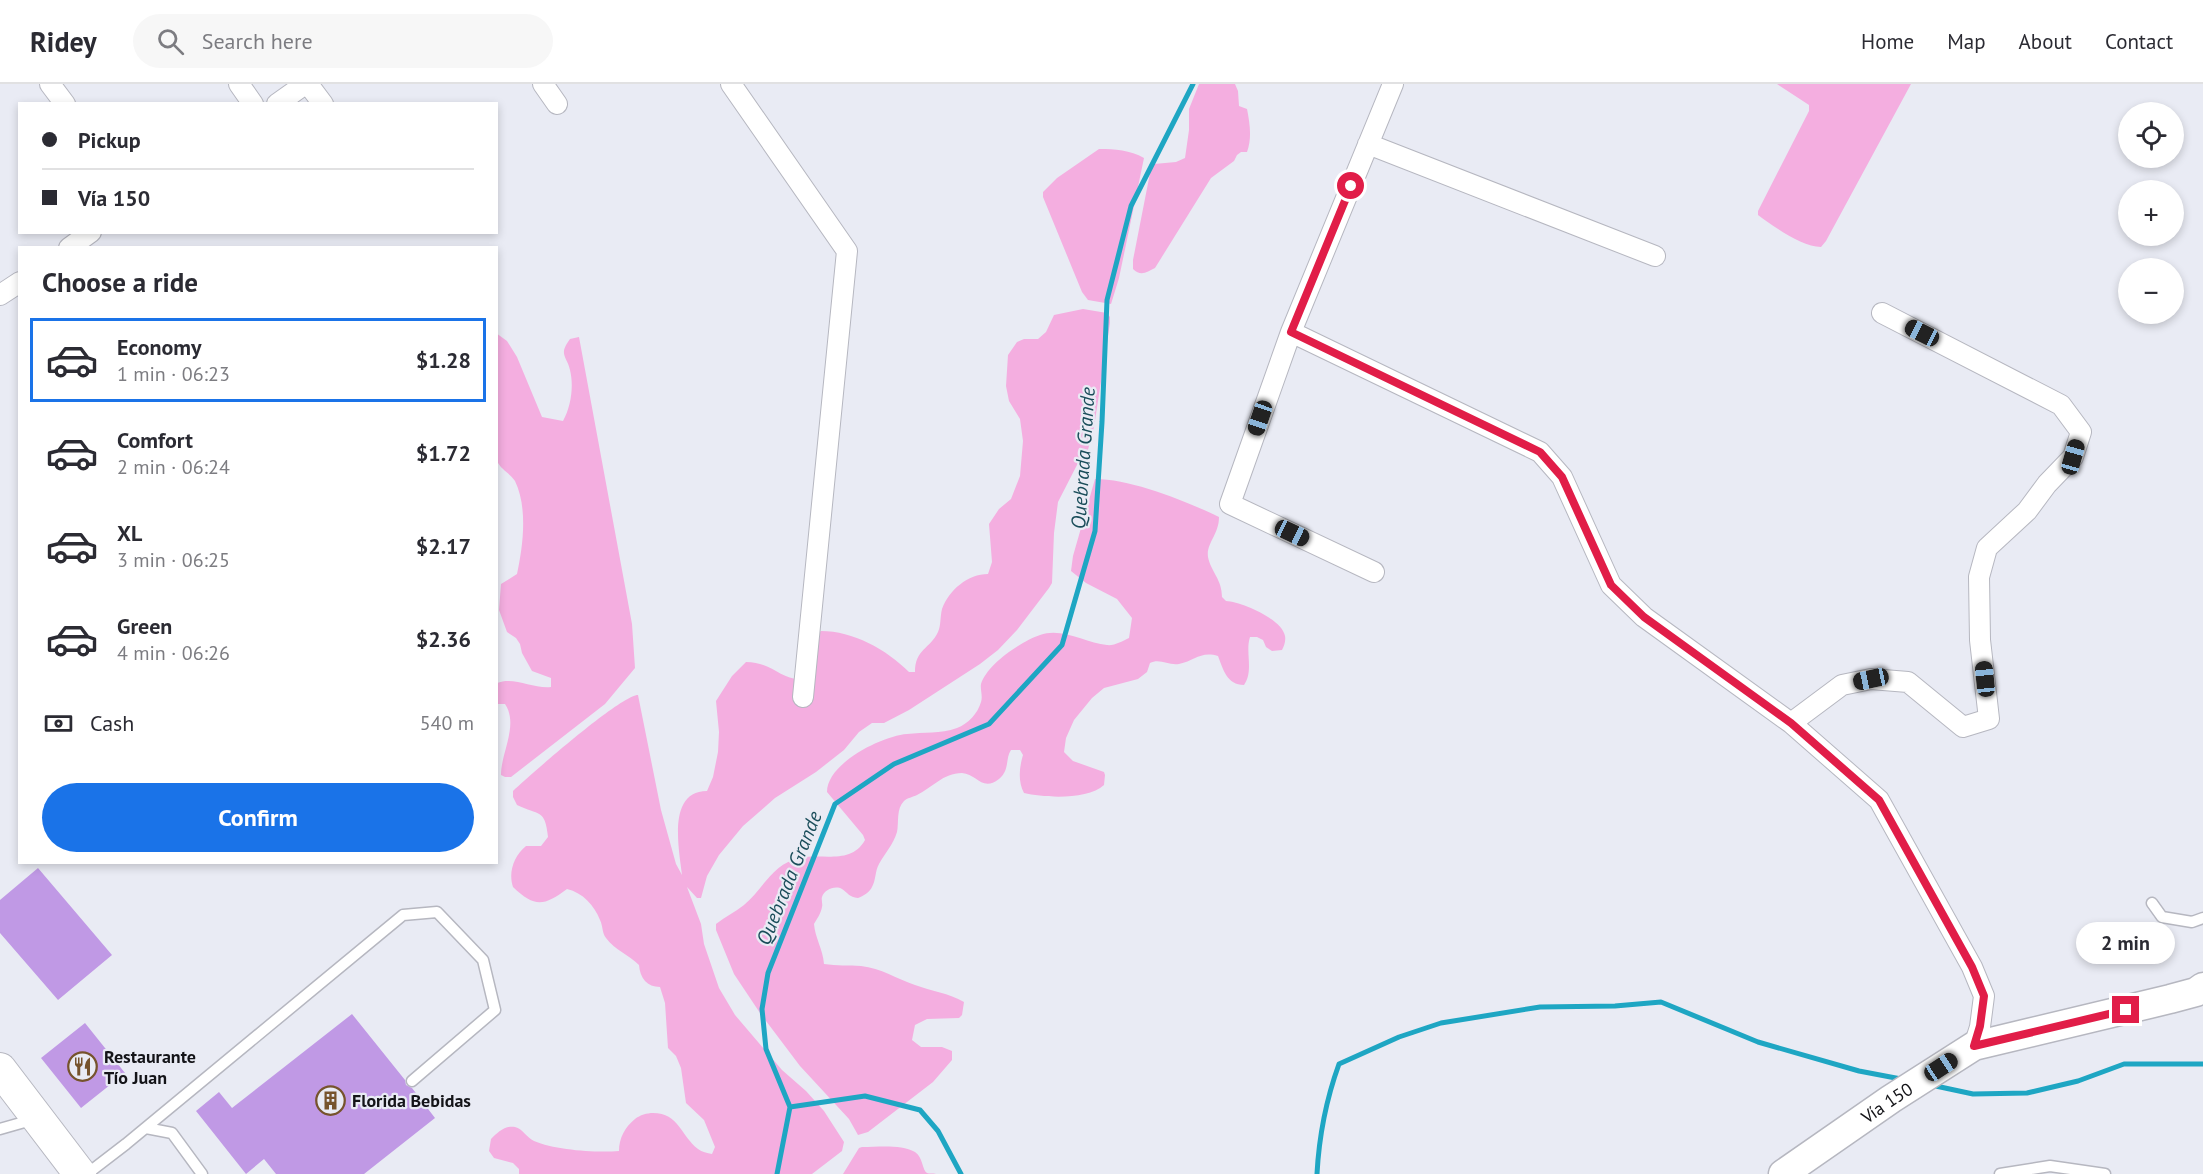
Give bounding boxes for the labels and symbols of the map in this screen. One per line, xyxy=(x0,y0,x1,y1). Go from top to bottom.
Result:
route start xyxy=(1337,172,1364,199)
car xyxy=(1902,317,1942,349)
water label: Quebrada Grande xyxy=(1065,385,1101,530)
car xyxy=(1246,398,1274,438)
car xyxy=(2059,437,2087,477)
car xyxy=(1272,517,1312,549)
car xyxy=(1974,660,1996,698)
car xyxy=(1852,666,1890,692)
water label: Quebrada Grande xyxy=(750,807,828,949)
callout: 2 min xyxy=(2076,923,2176,965)
route end xyxy=(2112,996,2139,1023)
place label: Restaurante Tío Juan xyxy=(104,1045,196,1089)
restaurant icon: Restaurante Tío Juan xyxy=(67,1050,99,1082)
car xyxy=(1921,1050,1961,1084)
street label: Vía 150 xyxy=(1856,1077,1917,1129)
building icon: Florida Bebidas xyxy=(315,1084,347,1116)
place label: Florida Bebidas xyxy=(352,1089,471,1112)

